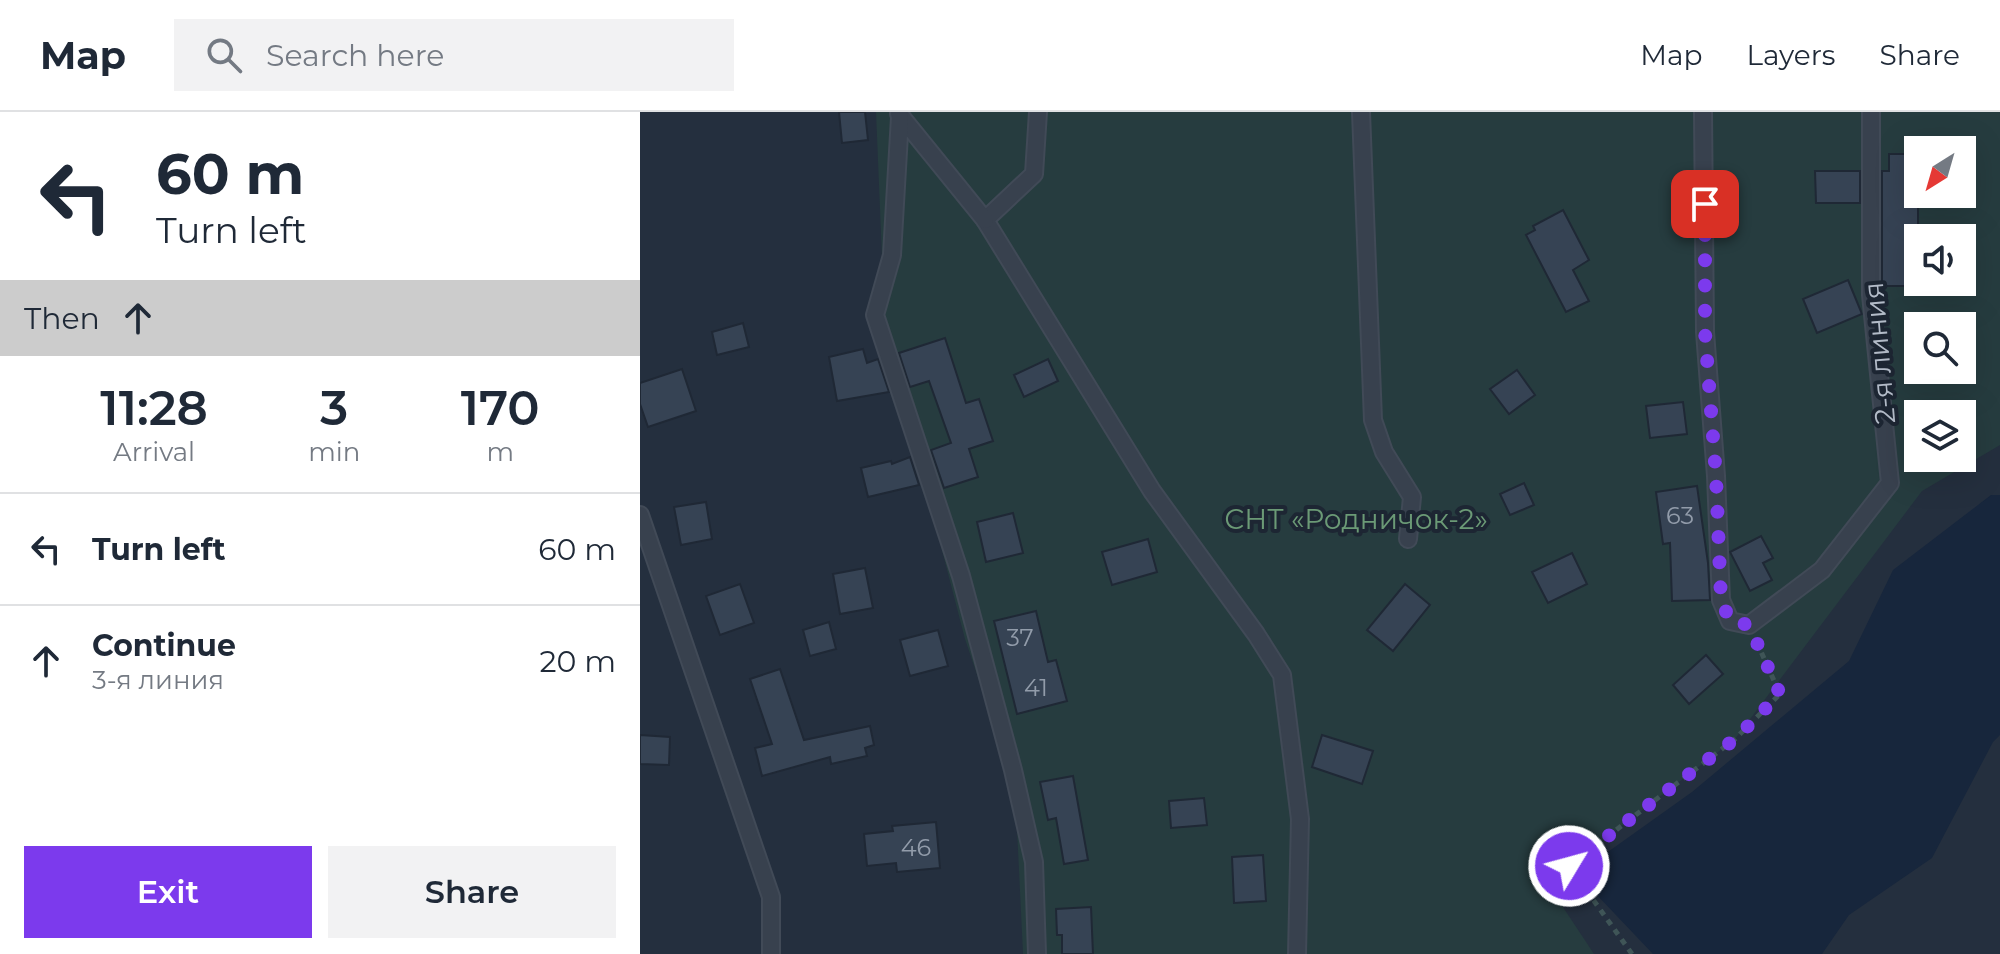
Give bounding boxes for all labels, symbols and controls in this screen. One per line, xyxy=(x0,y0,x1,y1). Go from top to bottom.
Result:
search box xyxy=(174,19,734,91)
text: Map xyxy=(40,32,126,79)
icon: search xyxy=(202,33,246,77)
text: Search here xyxy=(266,37,444,74)
text: Map xyxy=(1640,38,1703,72)
text: Layers xyxy=(1747,38,1836,72)
text: Share xyxy=(1880,38,1960,72)
north arrow xyxy=(1904,136,1976,208)
map controls xyxy=(1904,136,1976,472)
text: 60 m xyxy=(156,140,304,208)
icon: left xyxy=(24,144,128,248)
pin xyxy=(1671,170,1739,238)
icon: arrive xyxy=(1683,182,1727,226)
text: Turn left xyxy=(156,208,307,252)
button: sound xyxy=(1904,224,1976,296)
street label: 2-я линия xyxy=(1856,281,1902,425)
icon: ahead xyxy=(116,296,160,340)
text: Then xyxy=(24,300,100,337)
button: search xyxy=(1904,312,1976,384)
text: 11:28 xyxy=(100,379,208,437)
text: 3 xyxy=(320,379,348,437)
text: 170 xyxy=(461,379,540,437)
button: layers xyxy=(1904,400,1976,472)
text: Arrival xyxy=(113,436,195,468)
text: min xyxy=(308,436,360,468)
text: m xyxy=(486,436,514,468)
house number: 63 xyxy=(1666,501,1694,530)
park label: СНТ «Родничок-2» xyxy=(1224,502,1488,536)
icon: left xyxy=(24,527,68,571)
text: Turn left xyxy=(92,531,225,568)
text: 60 m xyxy=(538,531,616,568)
house number: 37 xyxy=(1006,623,1034,652)
text: Continue xyxy=(92,627,236,664)
icon: ahead xyxy=(24,639,68,683)
text: 20 m xyxy=(539,643,616,680)
text: 3-я линия xyxy=(92,664,224,696)
house number: 41 xyxy=(1024,673,1048,702)
position arrow xyxy=(1527,824,1611,908)
house number: 46 xyxy=(901,833,931,862)
button: Exit xyxy=(24,846,312,938)
button: Share xyxy=(328,846,616,938)

